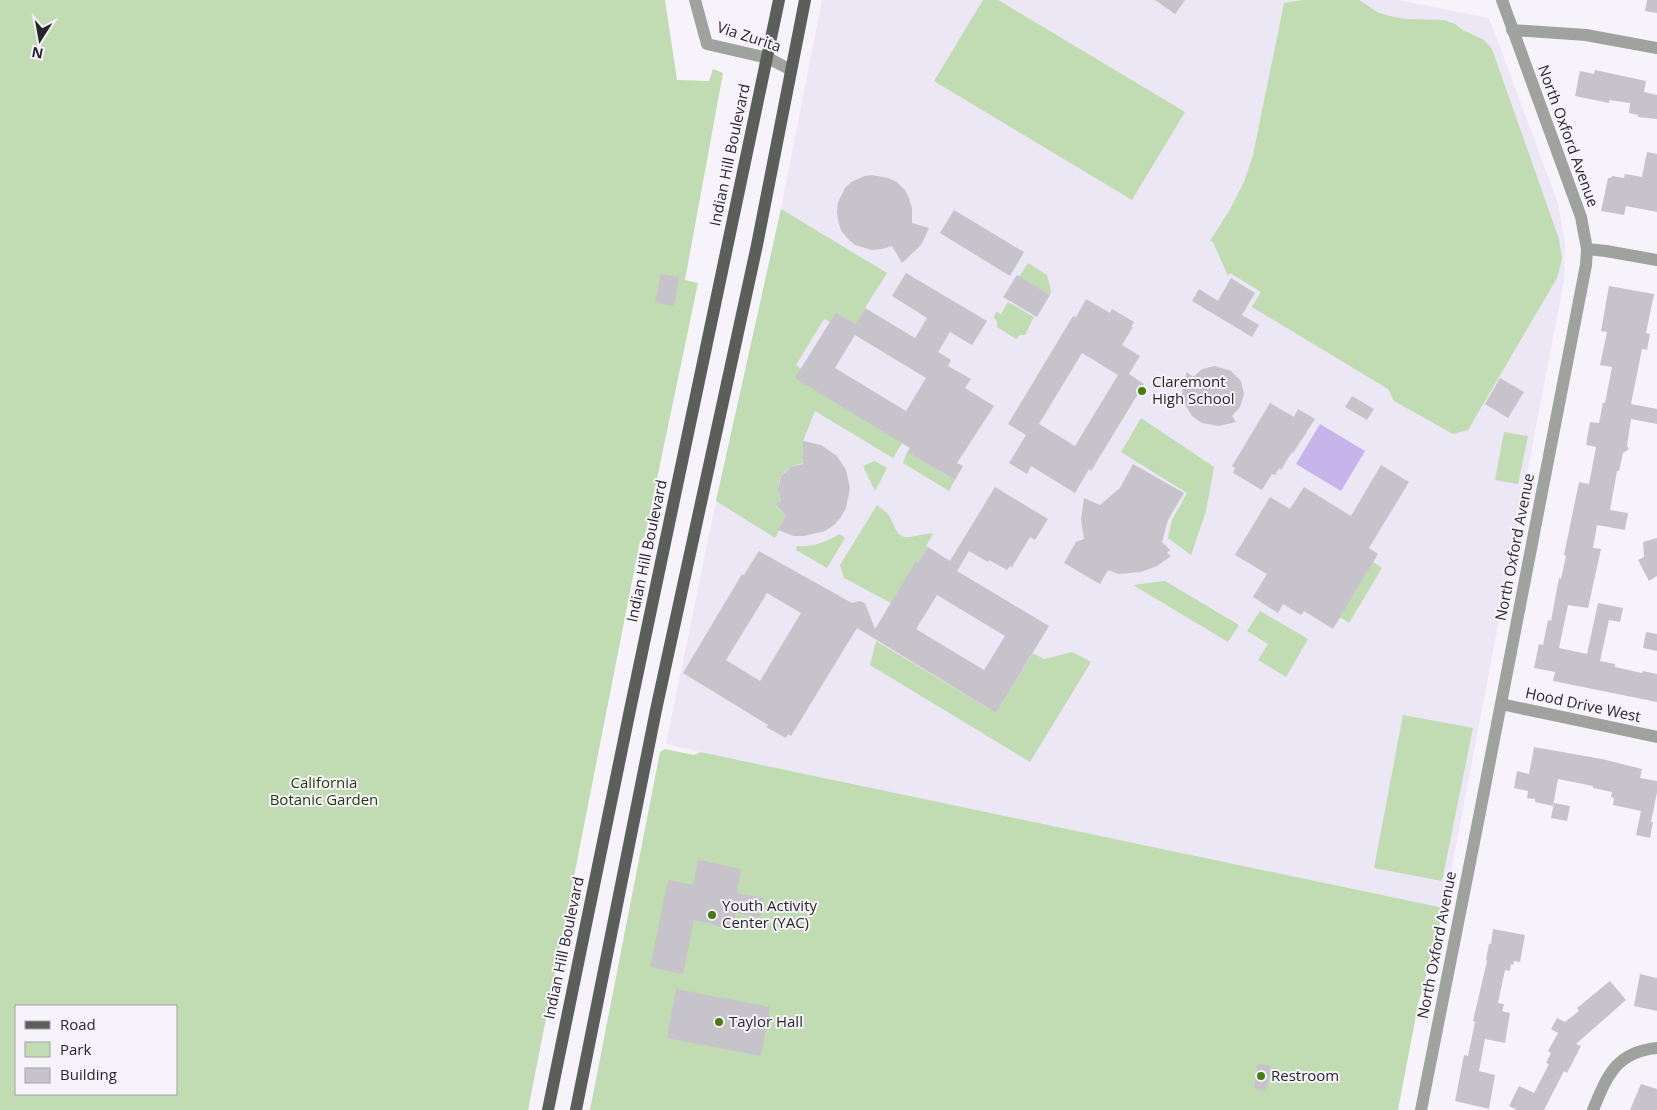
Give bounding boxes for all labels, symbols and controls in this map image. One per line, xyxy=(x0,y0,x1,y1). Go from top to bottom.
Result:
north arrow xyxy=(15,15,65,65)
street label: Via Zurita xyxy=(715,16,784,56)
text: N xyxy=(30,43,45,64)
street label: North Oxford Avenue xyxy=(1534,62,1604,210)
street label: Indian Hill Boulevard xyxy=(704,82,754,228)
place label: Claremont High School xyxy=(1152,371,1235,408)
marker: Claremont High School xyxy=(1136,385,1148,397)
street label: North Oxford Avenue xyxy=(1490,471,1538,622)
street label: Indian Hill Boulevard xyxy=(621,478,671,624)
street label: Hood Drive West xyxy=(1524,682,1643,726)
park label: California Botanic Garden xyxy=(270,772,378,809)
street label: North Oxford Avenue xyxy=(1412,869,1460,1020)
street label: Indian Hill Boulevard xyxy=(538,875,588,1021)
place label: Youth Activity Center (YAC) xyxy=(722,895,817,932)
marker: Youth Activity Center (YAC) xyxy=(706,909,718,921)
legend xyxy=(15,1005,178,1095)
place label: Taylor Hall xyxy=(729,1011,803,1031)
text: Road xyxy=(60,1014,96,1034)
marker: Taylor Hall xyxy=(713,1016,725,1028)
text: Park xyxy=(60,1039,91,1059)
text: Building xyxy=(60,1064,117,1084)
place label: Restroom xyxy=(1271,1065,1339,1085)
marker: Restroom xyxy=(1255,1070,1267,1082)

